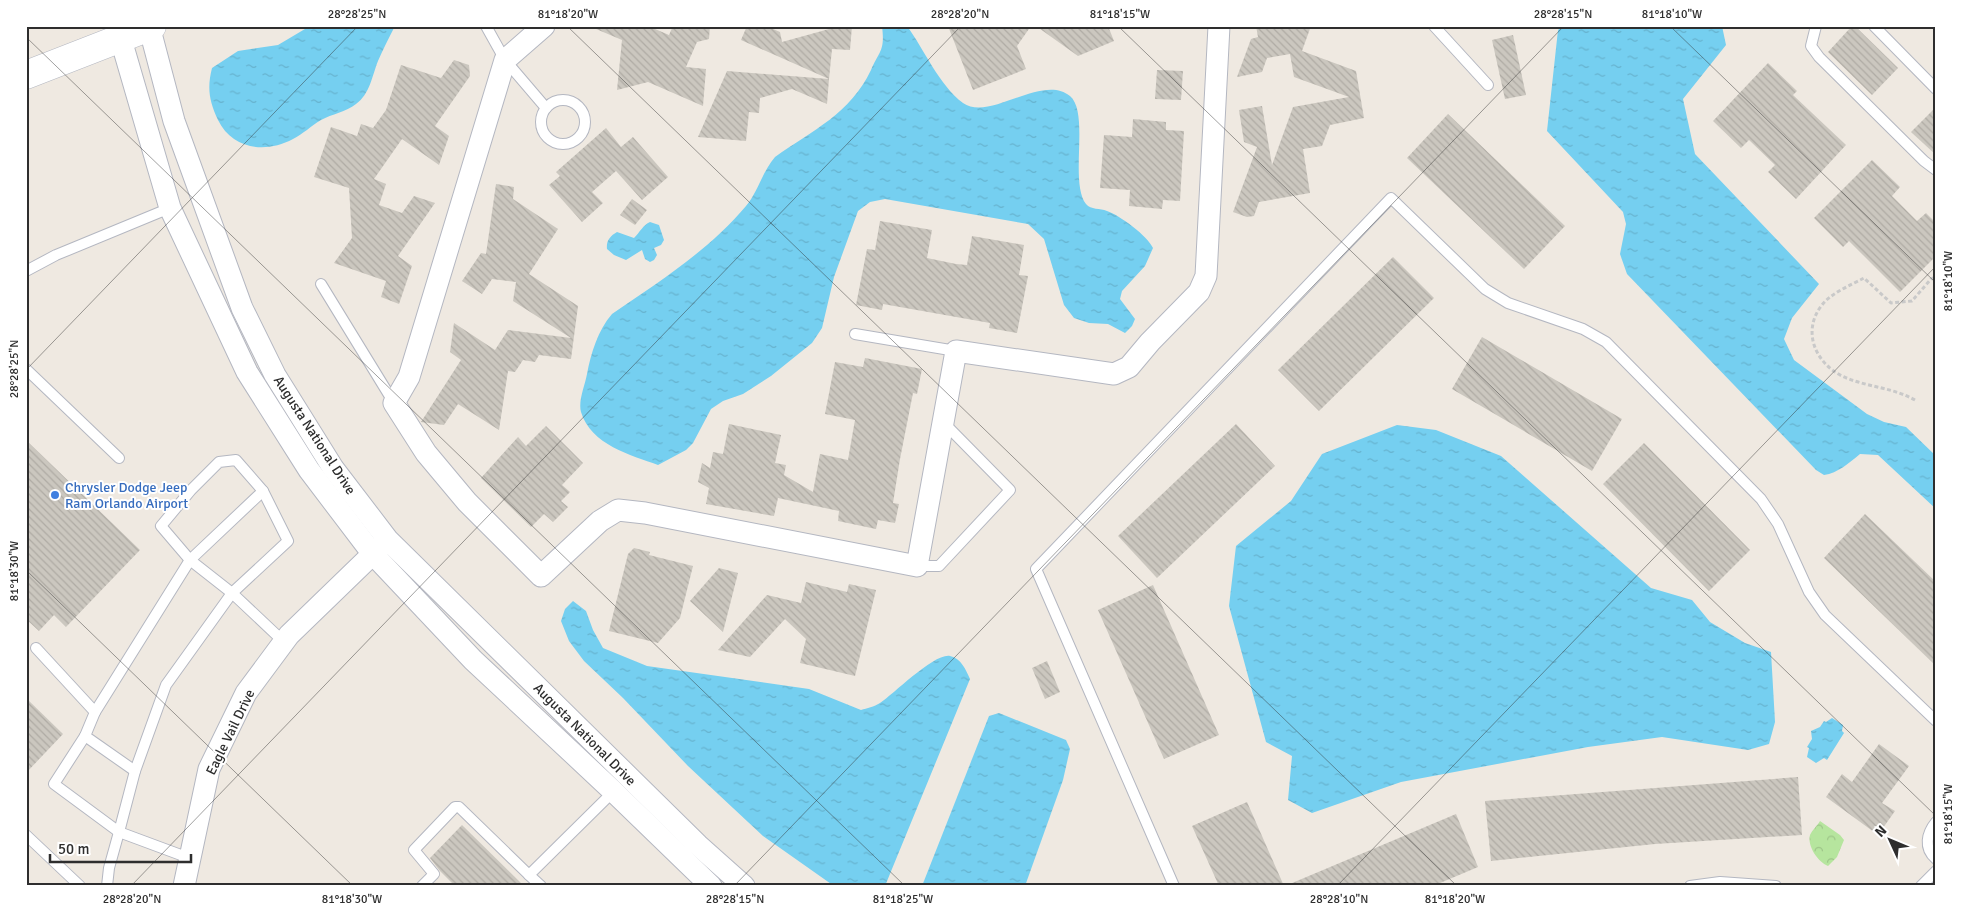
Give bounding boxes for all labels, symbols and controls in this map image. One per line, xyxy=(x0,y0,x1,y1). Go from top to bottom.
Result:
text: 28°28'25"N xyxy=(328,7,386,22)
text: 81°18'20"W xyxy=(538,7,598,22)
text: 28°28'20"N xyxy=(931,7,989,22)
text: 81°18'15"W xyxy=(1090,7,1150,22)
text: 28°28'15"N xyxy=(1534,7,1592,22)
text: 81°18'10"W xyxy=(1642,7,1702,22)
text: 81°18'10"W xyxy=(1941,251,1956,311)
text: 28°28'25"N xyxy=(7,340,22,398)
street label: Augusta National Drive xyxy=(270,373,359,498)
place label: Chrysler Dodge Jeep Ram Orlando Airport xyxy=(65,479,188,512)
marker: Chrysler Dodge Jeep Ram Orlando Airport xyxy=(49,489,61,501)
text: 81°18'30"W xyxy=(7,541,22,601)
street label: Augusta National Drive xyxy=(530,680,639,789)
street label: Eagle Vail Drive xyxy=(202,687,259,778)
text: 81°18'15"W xyxy=(1941,784,1956,844)
north arrow xyxy=(1864,814,1914,864)
text: N xyxy=(1872,822,1891,841)
scale bar xyxy=(50,832,191,864)
text: 50 m xyxy=(58,840,89,858)
text: 28°28'20"N xyxy=(103,892,161,907)
text: 81°18'30"W xyxy=(322,892,382,907)
text: 28°28'15"N xyxy=(706,892,764,907)
text: 81°18'25"W xyxy=(873,892,933,907)
text: 28°28'10"N xyxy=(1310,892,1368,907)
text: 81°18'20"W xyxy=(1425,892,1485,907)

